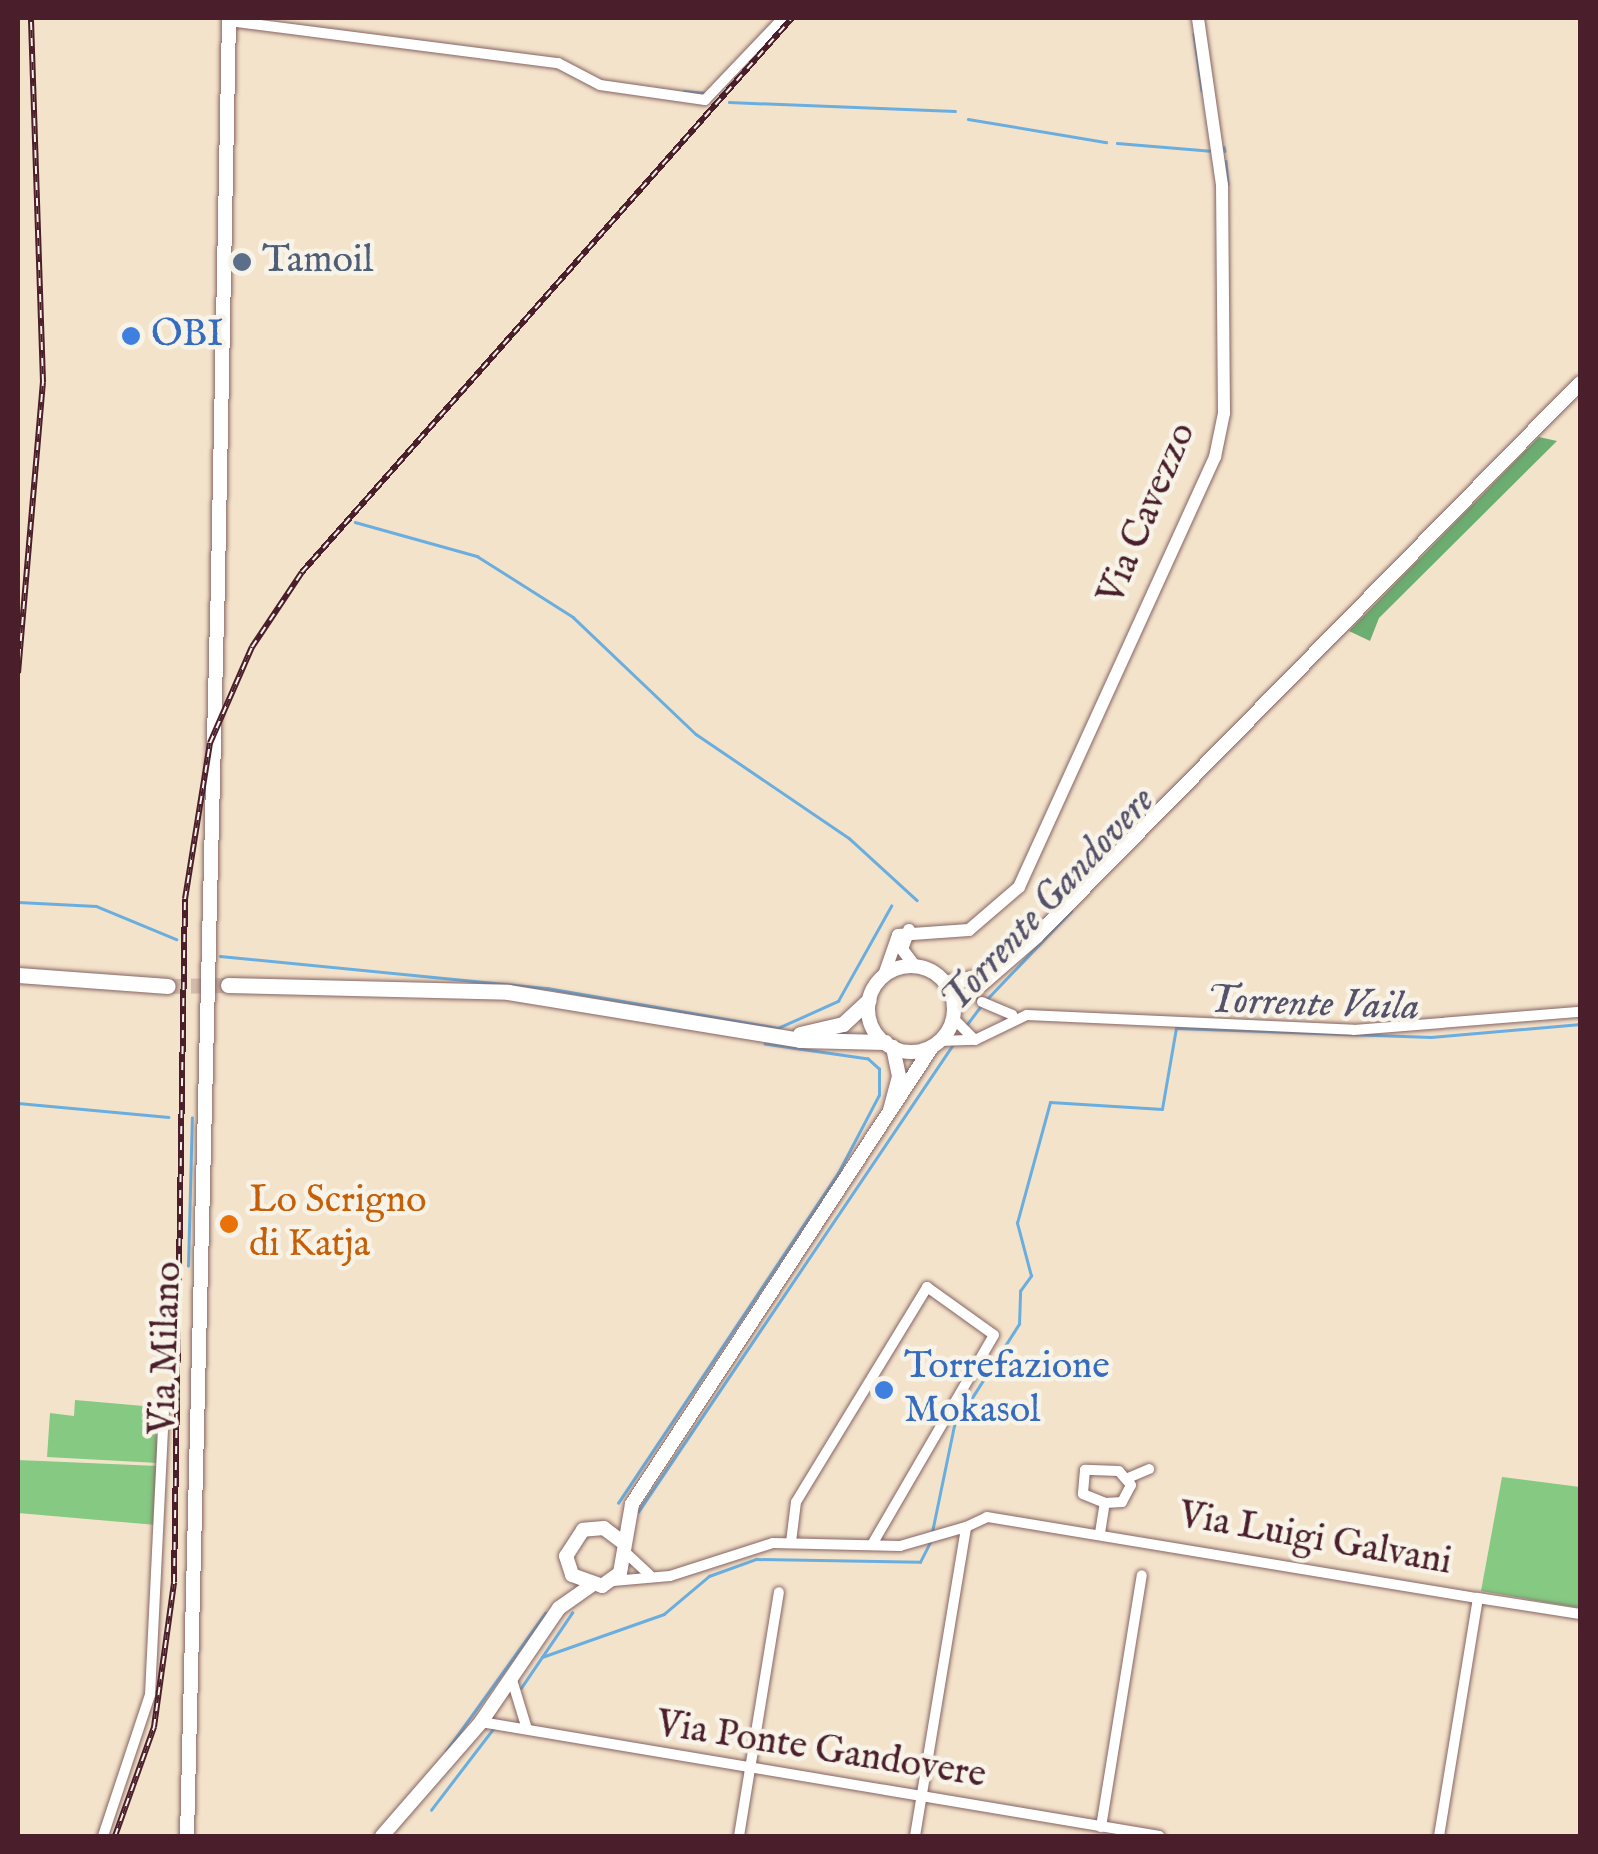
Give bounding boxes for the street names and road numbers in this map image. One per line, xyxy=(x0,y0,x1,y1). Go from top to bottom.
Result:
street label: Via Cavezzo xyxy=(1089,416,1207,612)
street label: Via Milano xyxy=(141,1261,193,1435)
street label: Via Luigi Galvani xyxy=(1175,1494,1455,1586)
street label: Via Ponte Gandovere xyxy=(653,1702,989,1800)

